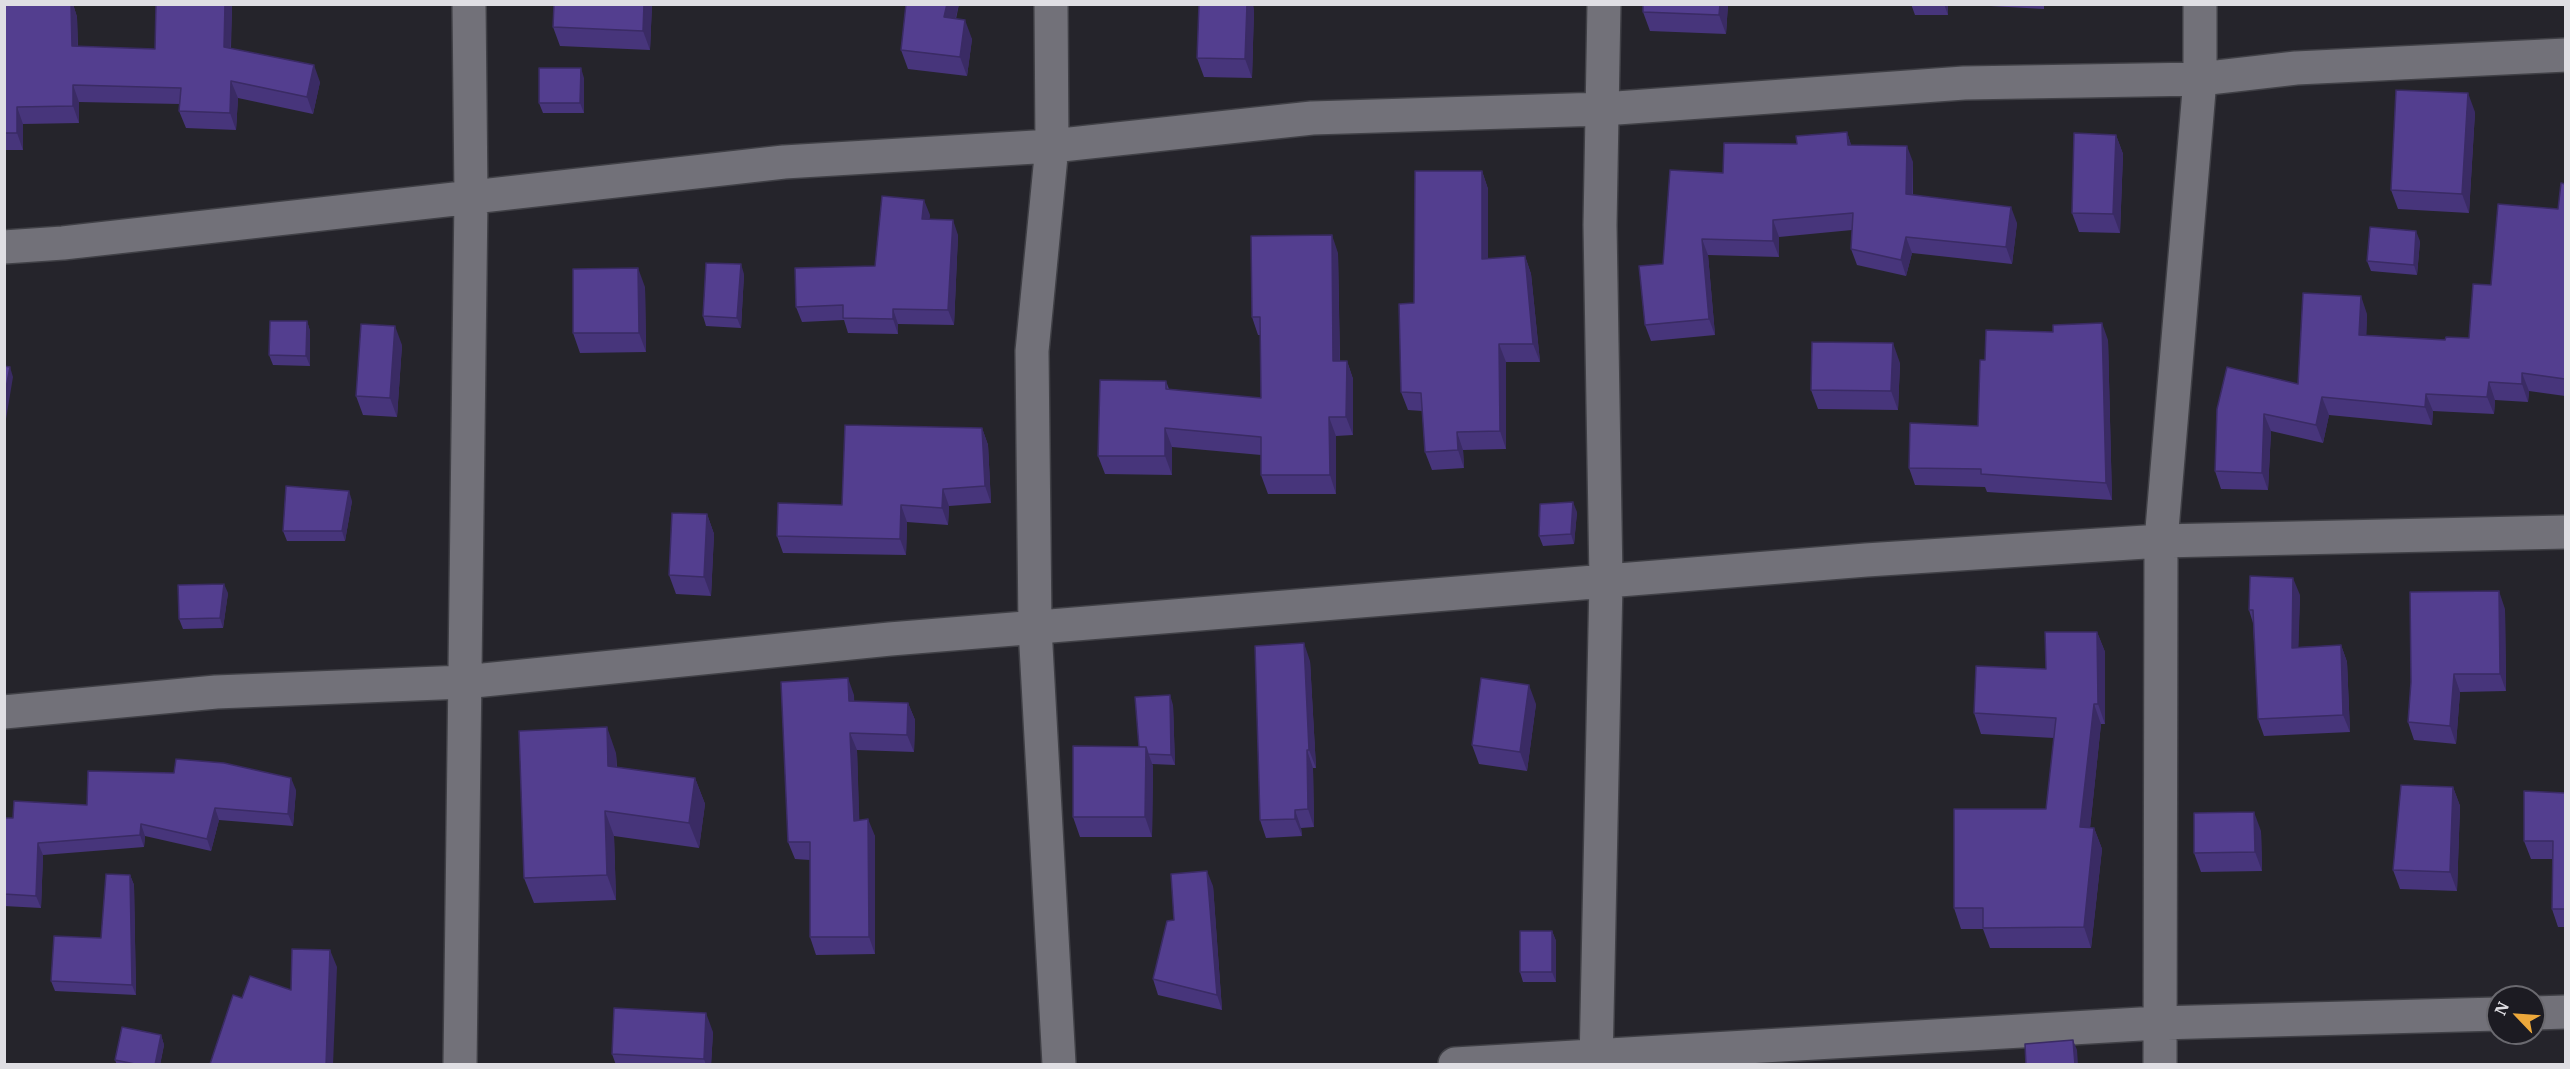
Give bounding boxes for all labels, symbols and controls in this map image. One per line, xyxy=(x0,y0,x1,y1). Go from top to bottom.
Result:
north arrow xyxy=(2486,985,2546,1045)
text: N xyxy=(2490,998,2513,1018)

